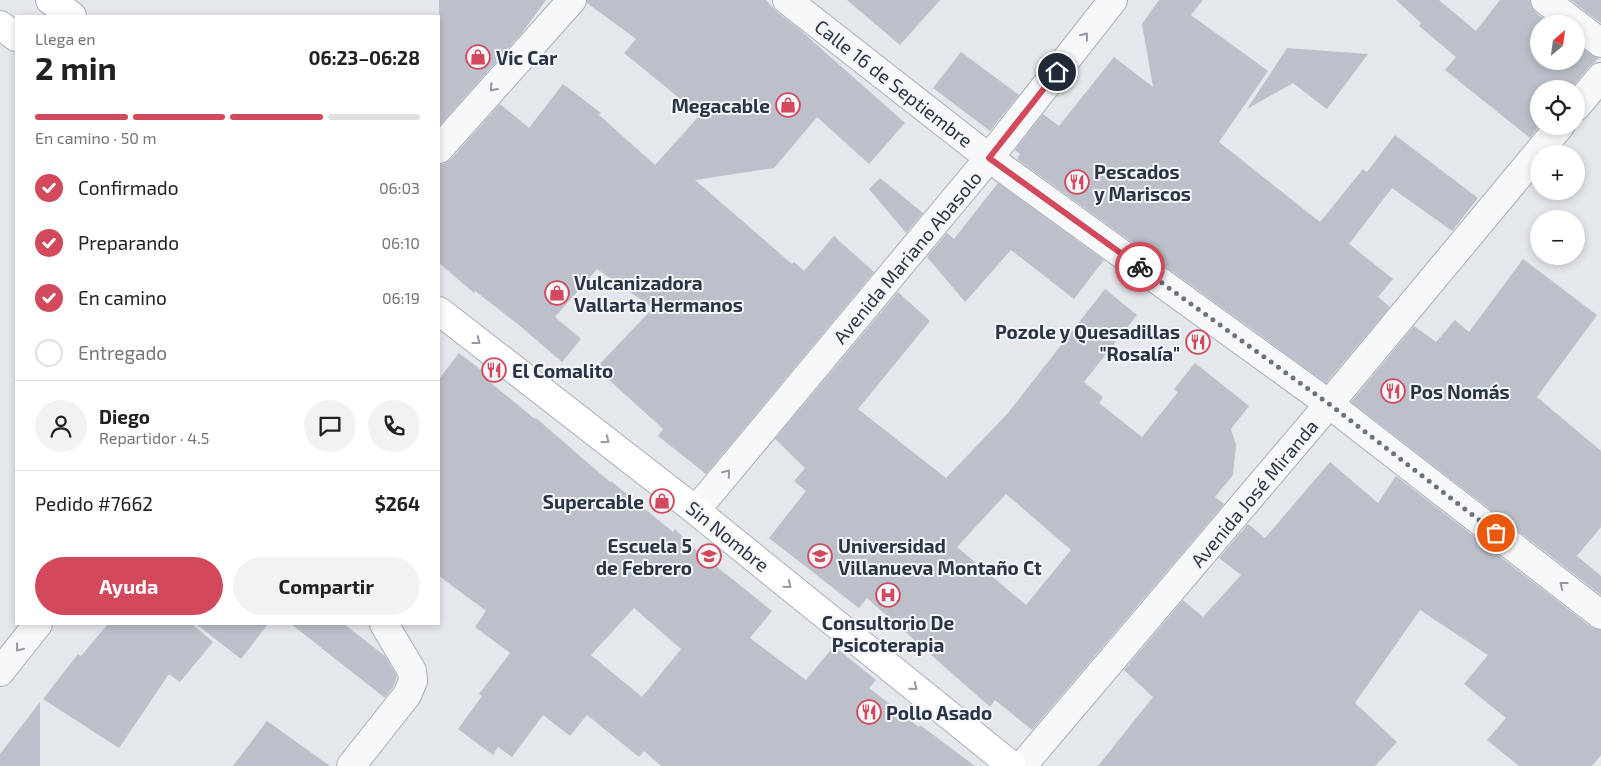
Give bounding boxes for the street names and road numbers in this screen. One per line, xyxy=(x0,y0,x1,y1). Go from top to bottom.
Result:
street label: Calle 16 de Septiembre xyxy=(810,14,978,152)
street label: Avenida Mariano Abasolo xyxy=(828,166,986,348)
street label: Avenida José Miranda xyxy=(1186,414,1322,572)
street label: Sin Nombre xyxy=(682,496,774,576)

